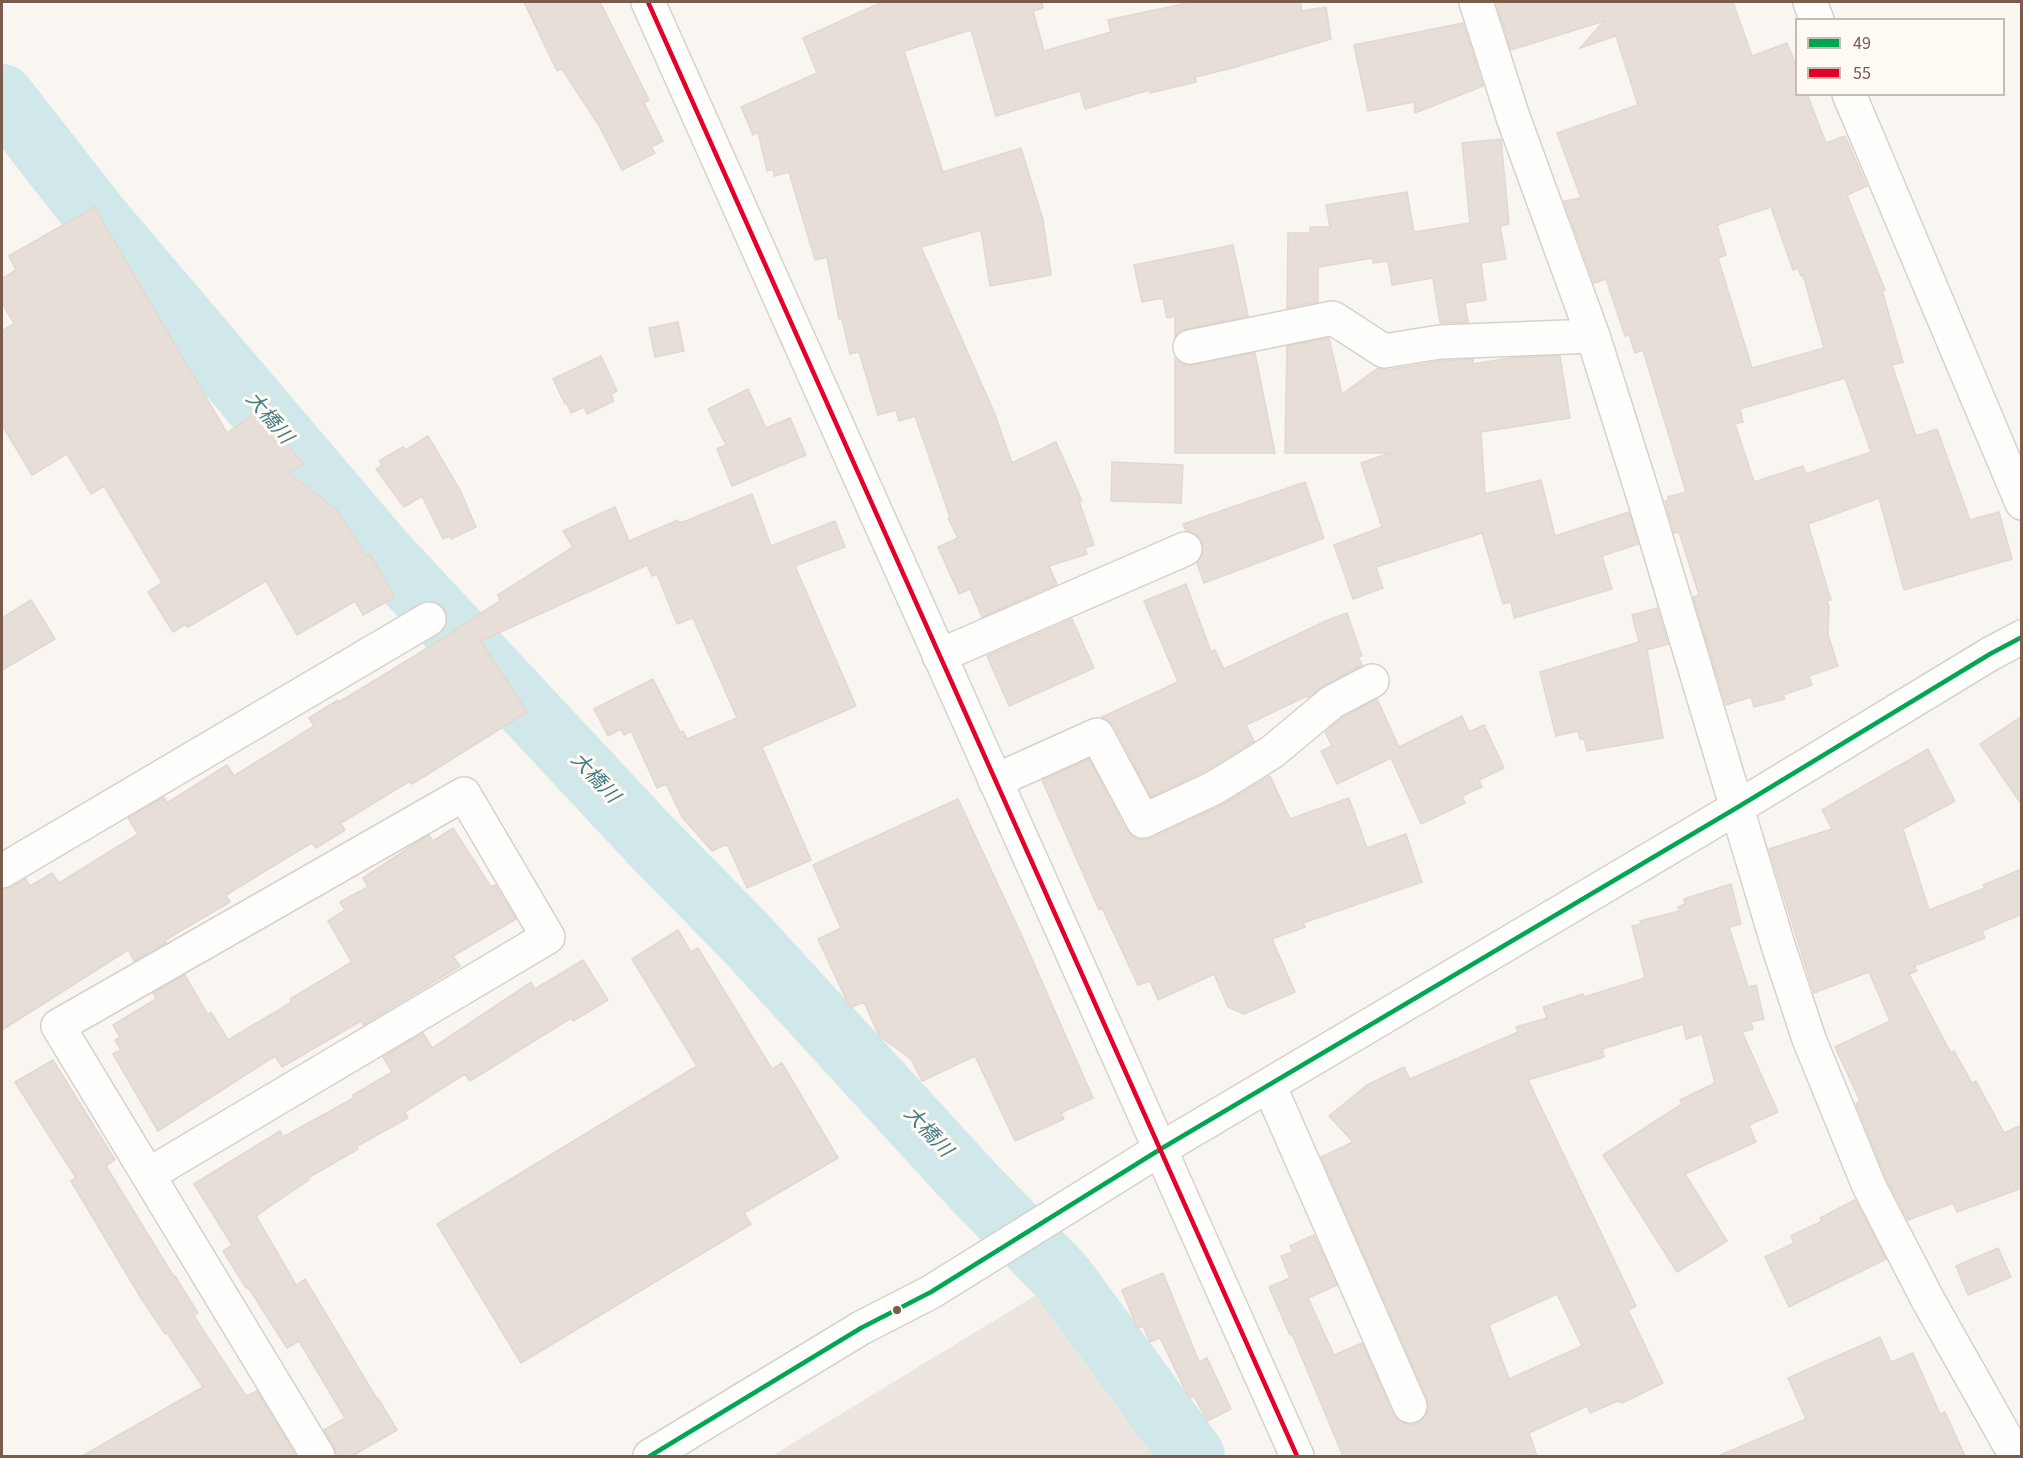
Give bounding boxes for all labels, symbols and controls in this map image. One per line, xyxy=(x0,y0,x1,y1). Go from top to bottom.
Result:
legend xyxy=(1795,18,2005,96)
text: 49 xyxy=(1853,31,1871,56)
text: 55 xyxy=(1853,61,1871,86)
water label: 大橋川 xyxy=(240,388,296,450)
water label: 大橋川 xyxy=(565,749,623,809)
water label: 大橋川 xyxy=(898,1103,956,1163)
unlabelled marker xyxy=(891,1304,903,1316)

